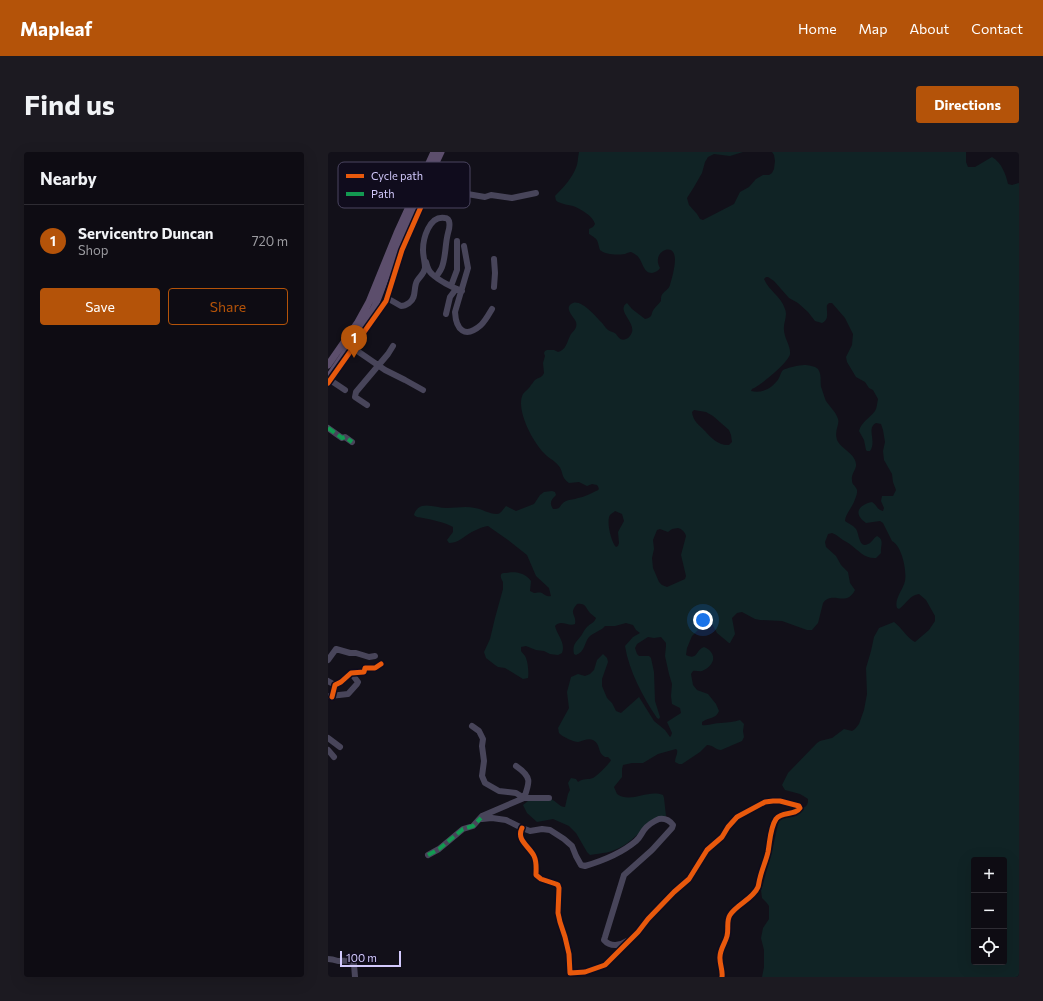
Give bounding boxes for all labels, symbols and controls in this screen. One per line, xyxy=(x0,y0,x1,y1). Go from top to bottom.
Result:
text: Mapleaf xyxy=(20,17,92,40)
text: Home xyxy=(798,20,837,37)
text: Map xyxy=(859,20,887,37)
text: About xyxy=(909,20,949,37)
text: Contact xyxy=(971,20,1023,37)
button: Directions xyxy=(916,86,1019,123)
text: Find us xyxy=(24,87,115,121)
legend xyxy=(338,162,470,208)
text: Nearby xyxy=(40,168,97,189)
text: Cycle path xyxy=(371,169,423,182)
text: Path xyxy=(371,187,394,200)
text: Servicentro Duncan xyxy=(78,224,214,242)
text: 1 xyxy=(50,233,56,249)
text: 720 m xyxy=(252,233,288,249)
text: Shop xyxy=(78,242,109,258)
button: Save xyxy=(40,288,160,325)
button: Share xyxy=(168,288,288,325)
pin: 1 xyxy=(341,325,367,358)
your location xyxy=(693,610,713,630)
map controls xyxy=(971,857,1007,965)
button: + xyxy=(971,857,1007,893)
button: − xyxy=(971,893,1007,929)
button: locate xyxy=(971,929,1007,965)
scale bar xyxy=(340,949,401,968)
text: 100 m xyxy=(346,951,377,964)

